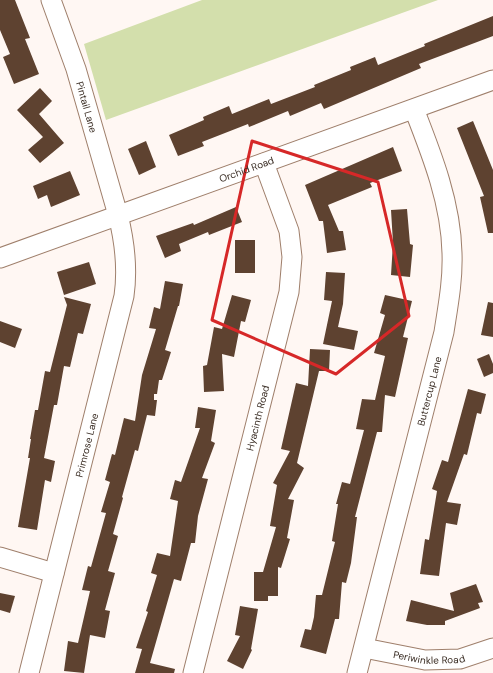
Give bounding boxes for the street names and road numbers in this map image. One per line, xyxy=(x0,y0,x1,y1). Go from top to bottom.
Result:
street label: Pintail Lane xyxy=(73,80,100,135)
street label: Orchid Road xyxy=(217,154,276,185)
street label: Buttercup Lane xyxy=(414,355,445,427)
street label: Hyacinth Road xyxy=(243,384,272,452)
street label: Primrose Lane xyxy=(73,411,101,479)
street label: Periwinkle Road xyxy=(392,648,467,667)

